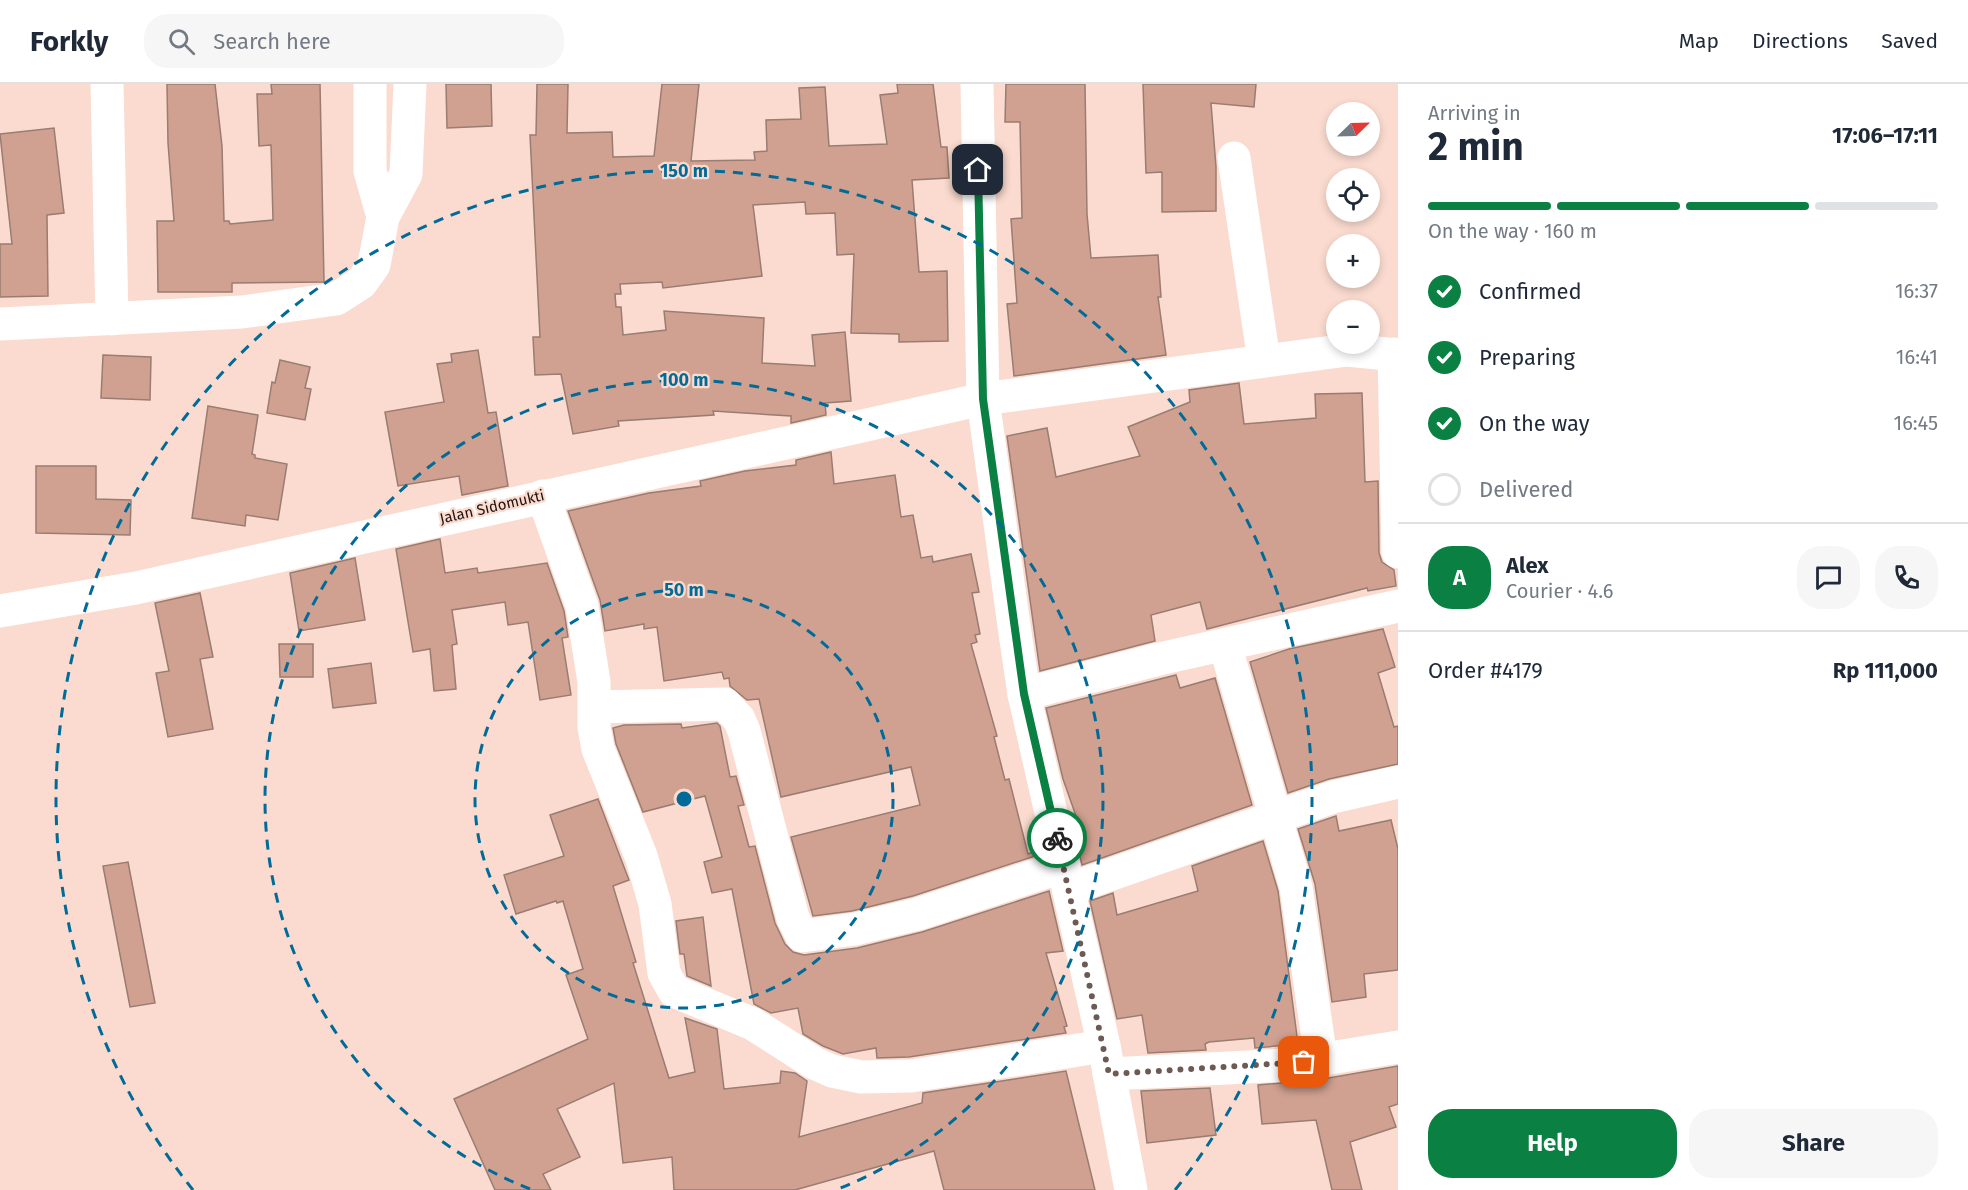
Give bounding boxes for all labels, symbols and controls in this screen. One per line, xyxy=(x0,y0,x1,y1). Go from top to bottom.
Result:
search box xyxy=(144,14,564,68)
text: Forkly xyxy=(30,25,108,58)
icon: search xyxy=(165,25,198,58)
text: Search here xyxy=(213,28,331,55)
text: Map xyxy=(1679,28,1719,54)
text: Directions xyxy=(1752,28,1848,54)
text: Saved xyxy=(1881,28,1938,54)
text: Arriving in xyxy=(1428,101,1521,125)
north arrow xyxy=(1326,102,1380,156)
map controls xyxy=(1326,102,1380,354)
text: 17:06–17:11 xyxy=(1832,122,1938,149)
text: 2 min xyxy=(1428,124,1524,170)
pin xyxy=(952,144,1003,195)
icon: home xyxy=(961,153,994,186)
text: 150 m xyxy=(660,160,708,182)
button: locate xyxy=(1326,168,1380,222)
text: On the way · 160 m xyxy=(1428,219,1597,243)
button: + xyxy=(1326,234,1380,288)
icon: check xyxy=(1428,275,1461,308)
text: Confirmed xyxy=(1479,278,1582,305)
text: 16:37 xyxy=(1895,279,1938,303)
button: − xyxy=(1326,300,1380,354)
icon: check xyxy=(1428,341,1461,374)
text: Preparing xyxy=(1479,344,1575,371)
text: 16:41 xyxy=(1896,345,1938,369)
text: 100 m xyxy=(660,369,708,391)
icon: check xyxy=(1428,407,1461,440)
text: On the way xyxy=(1479,410,1590,437)
text: 16:45 xyxy=(1894,411,1938,435)
text: Delivered xyxy=(1479,476,1574,503)
street label: Jalan Sidomukti xyxy=(438,486,546,528)
button: chat xyxy=(1797,546,1860,609)
button: phone xyxy=(1875,546,1938,609)
text: Alex xyxy=(1506,552,1549,579)
text: A xyxy=(1453,564,1466,591)
text: 50 m xyxy=(664,579,704,601)
text: Courier · 4.6 xyxy=(1506,579,1613,603)
text: Order #4179 xyxy=(1428,657,1543,684)
text: Rp 111,000 xyxy=(1833,657,1938,684)
centre of rings xyxy=(674,789,694,809)
courier xyxy=(1027,808,1087,868)
icon: bike xyxy=(1041,822,1074,855)
pin xyxy=(1278,1036,1329,1087)
icon: bag xyxy=(1287,1045,1320,1078)
button: Help xyxy=(1428,1109,1677,1178)
button: Share xyxy=(1689,1109,1938,1178)

